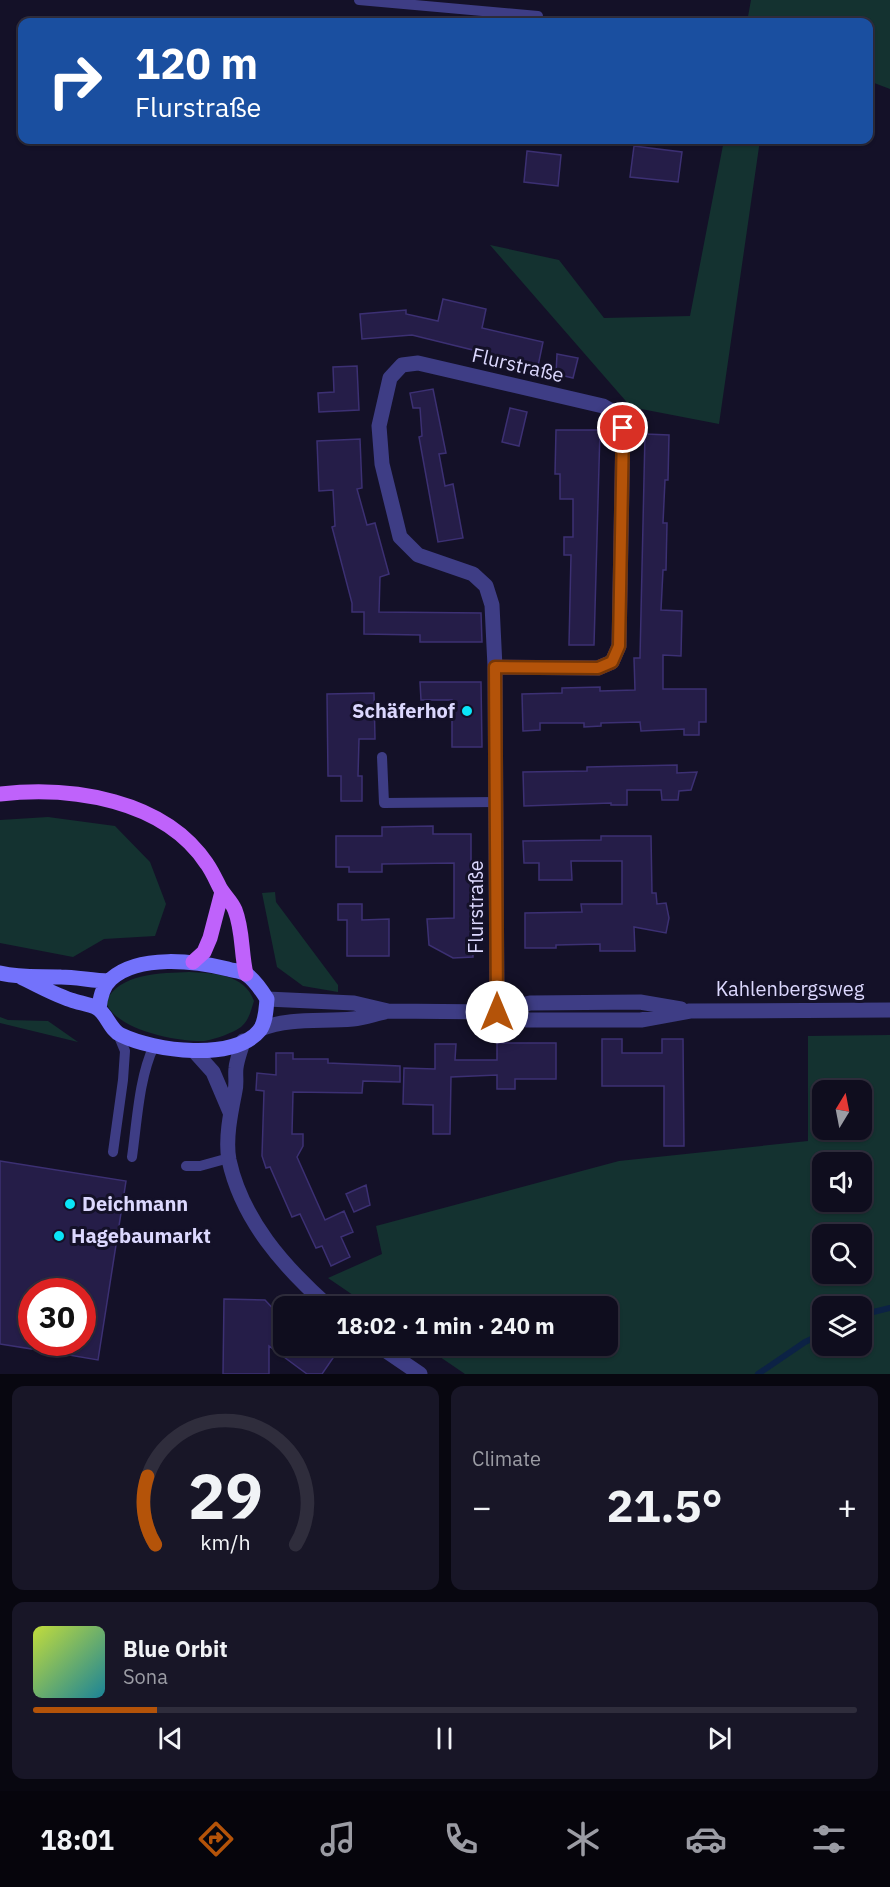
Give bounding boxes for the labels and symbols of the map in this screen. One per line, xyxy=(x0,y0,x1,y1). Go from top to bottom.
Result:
street label: Flurstraße xyxy=(469,341,567,388)
pin xyxy=(597,402,648,453)
place label: Schäferhof xyxy=(352,697,455,724)
marker: Schäferhof xyxy=(460,704,474,718)
street label: Flurstraße xyxy=(462,860,489,954)
street label: Kahlenbergsweg xyxy=(716,975,865,1002)
position arrow xyxy=(465,980,529,1044)
north arrow xyxy=(812,1080,872,1140)
place label: Deichmann xyxy=(82,1190,188,1217)
marker: Deichmann xyxy=(63,1197,77,1211)
place label: Hagebaumarkt xyxy=(71,1222,211,1249)
marker: Hagebaumarkt xyxy=(52,1229,66,1243)
speed limit sign: 30 xyxy=(18,1278,96,1356)

